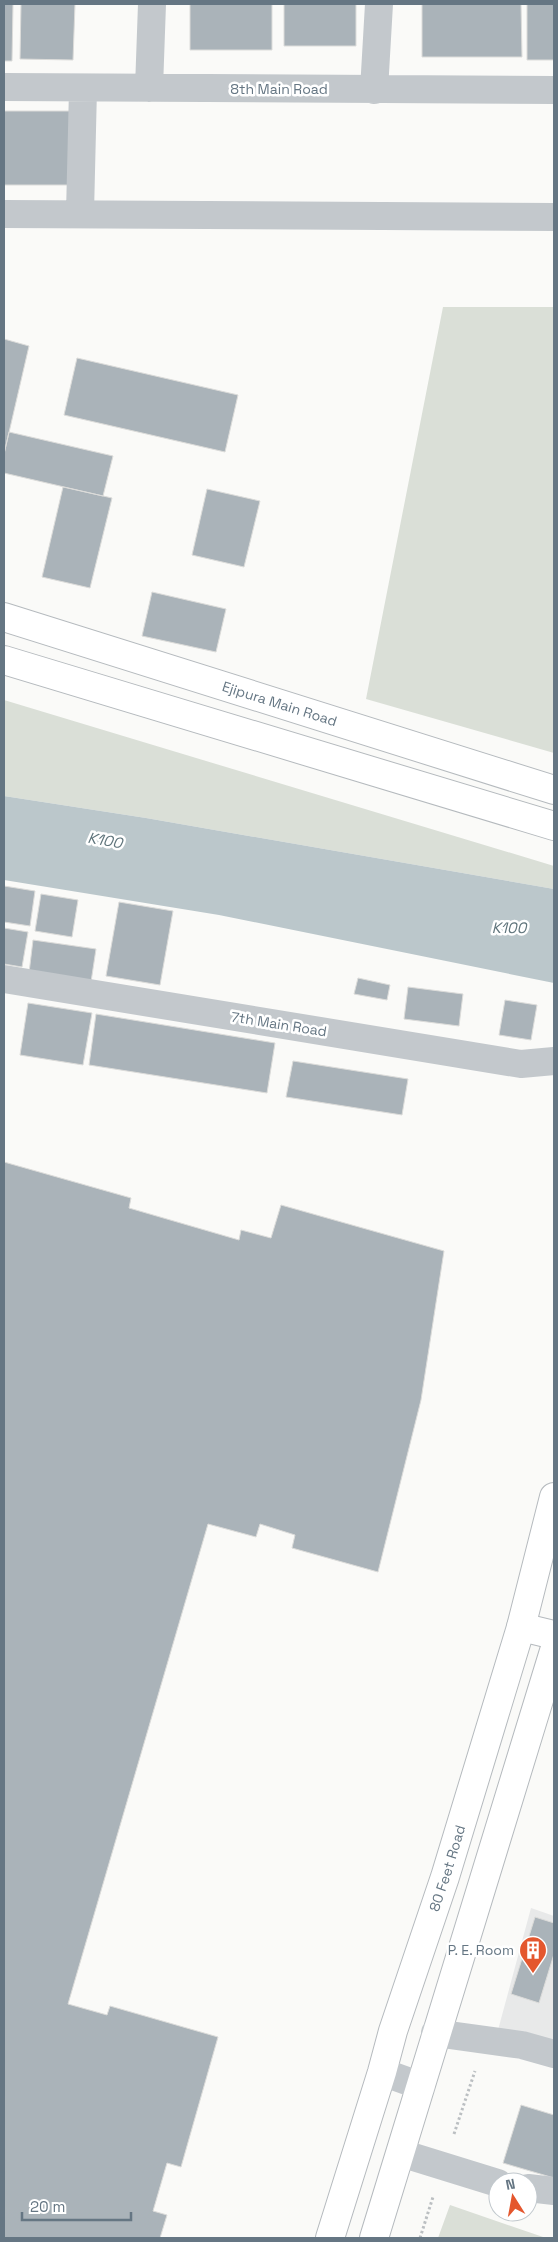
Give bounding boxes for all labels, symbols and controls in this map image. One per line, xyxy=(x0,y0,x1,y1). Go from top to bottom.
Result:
street label: 8th Main Road xyxy=(230,80,328,98)
street label: Ejipura Main Road xyxy=(220,677,339,730)
water label: K100 xyxy=(86,828,125,853)
water label: K100 xyxy=(492,918,528,937)
street label: 7th Main Road xyxy=(230,1008,328,1040)
street label: 80 Feet Road xyxy=(425,1823,469,1914)
building icon: P. E. Room xyxy=(518,1935,548,1974)
place label: P. E. Room xyxy=(448,1941,514,1959)
north arrow xyxy=(488,2172,538,2222)
text: N xyxy=(504,2175,517,2194)
scale bar xyxy=(22,2190,131,2222)
text: 20 m xyxy=(30,2197,65,2216)

